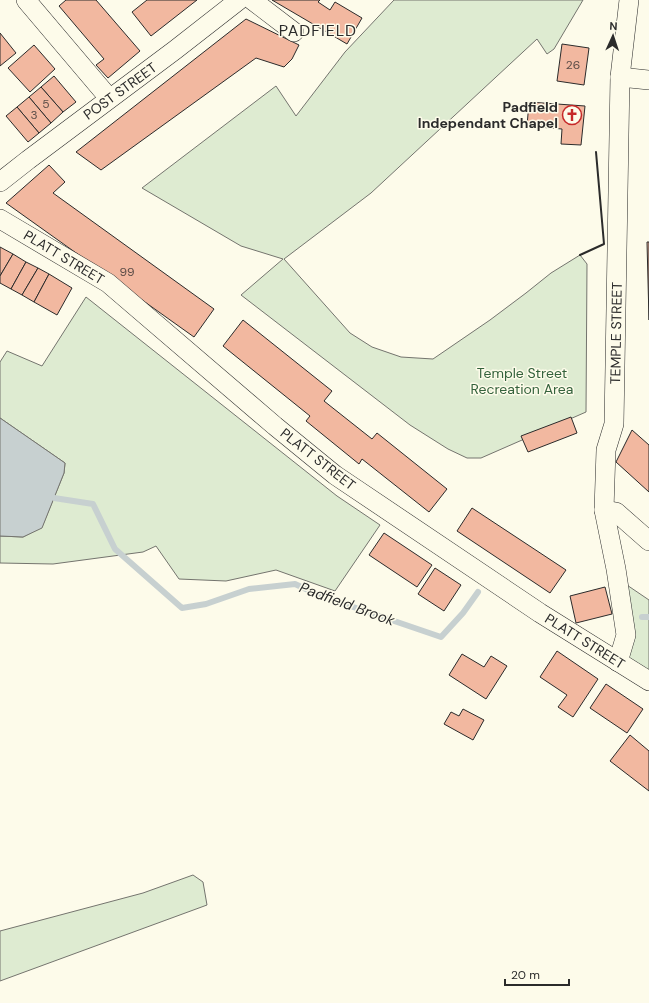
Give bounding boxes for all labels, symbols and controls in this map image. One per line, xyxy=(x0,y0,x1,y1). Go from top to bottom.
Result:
north arrow xyxy=(593,16,633,56)
text: N xyxy=(609,19,618,33)
district label: PADFIELD xyxy=(279,20,357,41)
house number: 26 xyxy=(566,57,580,73)
street label: POST STREET xyxy=(80,58,160,124)
house number: 5 xyxy=(42,96,50,112)
place label: Padfield Independant Chapel xyxy=(418,98,558,132)
church icon: Padfield Independant Chapel xyxy=(561,104,583,126)
house number: 3 xyxy=(30,107,38,123)
street label: PLATT STREET xyxy=(20,226,108,288)
house number: 99 xyxy=(119,264,135,280)
street label: TEMPLE STREET xyxy=(606,282,626,384)
park label: Temple Street Recreation Area xyxy=(471,364,573,398)
street label: PLATT STREET xyxy=(277,424,359,494)
water label: Padfield Brook xyxy=(297,577,398,631)
street label: PLATT STREET xyxy=(542,609,628,673)
scale bar xyxy=(505,961,569,987)
text: 20 m xyxy=(511,967,540,983)

